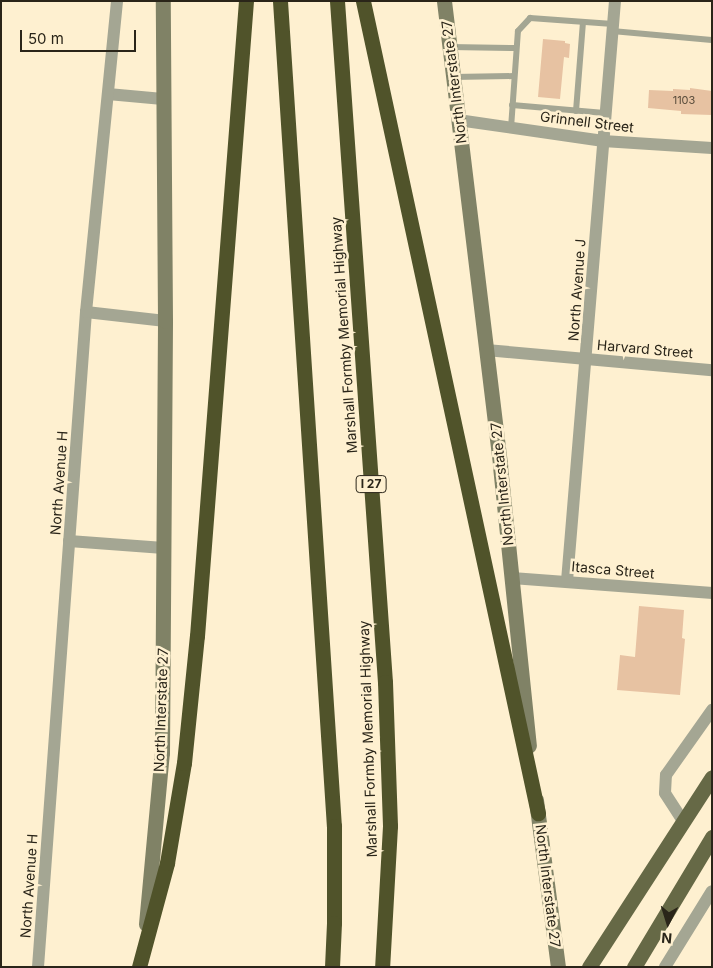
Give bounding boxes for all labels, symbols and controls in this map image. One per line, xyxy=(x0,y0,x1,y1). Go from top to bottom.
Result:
street label: North Interstate 27 xyxy=(438,19,470,145)
scale bar xyxy=(22,20,139,52)
text: 50 m xyxy=(28,29,64,48)
house number: 1103 xyxy=(673,93,695,107)
street label: Grinnell Street xyxy=(539,108,635,136)
street label: Marshall Formby Memorial Highway xyxy=(327,216,361,454)
street label: North Avenue J xyxy=(565,238,589,342)
street label: Harvard Street xyxy=(596,336,694,362)
street label: North Interstate 27 xyxy=(487,421,517,547)
street label: North Avenue H xyxy=(47,430,71,536)
road number: I 27 xyxy=(355,474,387,494)
street label: Itasca Street xyxy=(571,558,655,582)
street label: Marshall Formby Memorial Highway xyxy=(355,620,381,858)
street label: North Interstate 27 xyxy=(150,648,172,772)
street label: North Interstate 27 xyxy=(532,823,564,949)
street label: North Avenue H xyxy=(17,833,41,939)
north arrow xyxy=(643,898,693,948)
text: N xyxy=(661,930,673,947)

